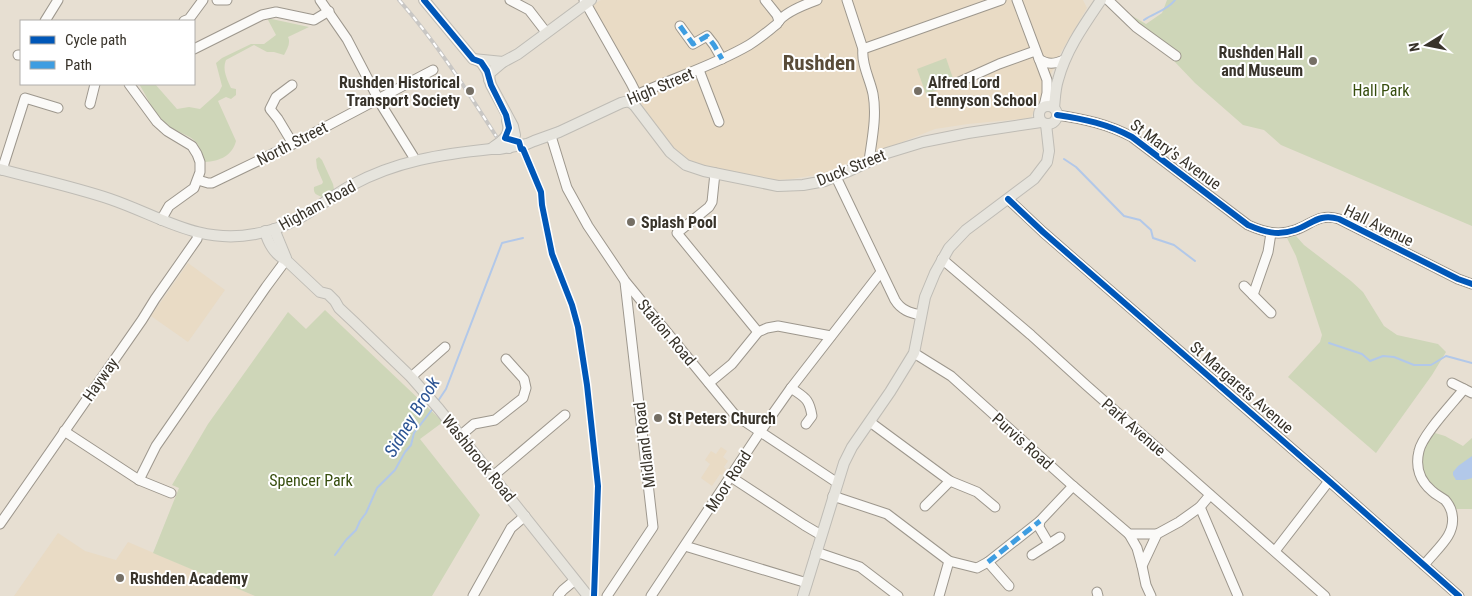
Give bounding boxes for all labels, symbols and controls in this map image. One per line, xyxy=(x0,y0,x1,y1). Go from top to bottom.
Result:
legend xyxy=(20,20,195,85)
north arrow xyxy=(1402,20,1452,70)
text: Cycle path xyxy=(65,31,127,49)
text: N xyxy=(1406,42,1423,53)
place label: Rushden Hall and Museum xyxy=(1219,43,1303,80)
district label: Rushden xyxy=(783,51,855,75)
marker: Rushden Hall and Museum xyxy=(1307,55,1319,67)
text: Path xyxy=(65,56,92,74)
street label: High Street xyxy=(624,64,697,109)
place label: Rushden Historical Transport Society xyxy=(339,73,460,110)
place label: Alfred Lord Tennyson School xyxy=(928,73,1037,110)
park label: Hall Park xyxy=(1352,81,1410,100)
marker: Rushden Historical Transport Society xyxy=(464,85,476,97)
marker: Alfred Lord Tennyson School xyxy=(912,85,924,97)
street label: St Mary's Avenue xyxy=(1127,115,1225,194)
street label: North Street xyxy=(254,117,331,169)
street label: Duck Street xyxy=(814,145,889,190)
street label: Higham Road xyxy=(276,177,359,234)
street label: Hall Avenue xyxy=(1341,201,1417,250)
place label: Splash Pool xyxy=(641,213,717,232)
marker: Splash Pool xyxy=(625,216,637,228)
street label: Station Road xyxy=(633,295,700,369)
street label: St Margarets Avenue xyxy=(1186,337,1297,437)
street label: Hayway xyxy=(79,354,122,405)
water label: Sidney Brook xyxy=(379,372,444,461)
street label: Park Avenue xyxy=(1098,395,1169,460)
street label: Midland Road xyxy=(630,401,659,489)
place label: St Peters Church xyxy=(668,409,776,428)
street label: Purvis Road xyxy=(988,409,1057,474)
street label: Washbrook Road xyxy=(438,411,519,506)
marker: St Peters Church xyxy=(652,412,664,424)
street label: Moor Road xyxy=(702,447,755,515)
park label: Spencer Park xyxy=(269,471,353,490)
place label: Rushden Academy xyxy=(130,569,248,588)
marker: Rushden Academy xyxy=(114,572,126,584)

